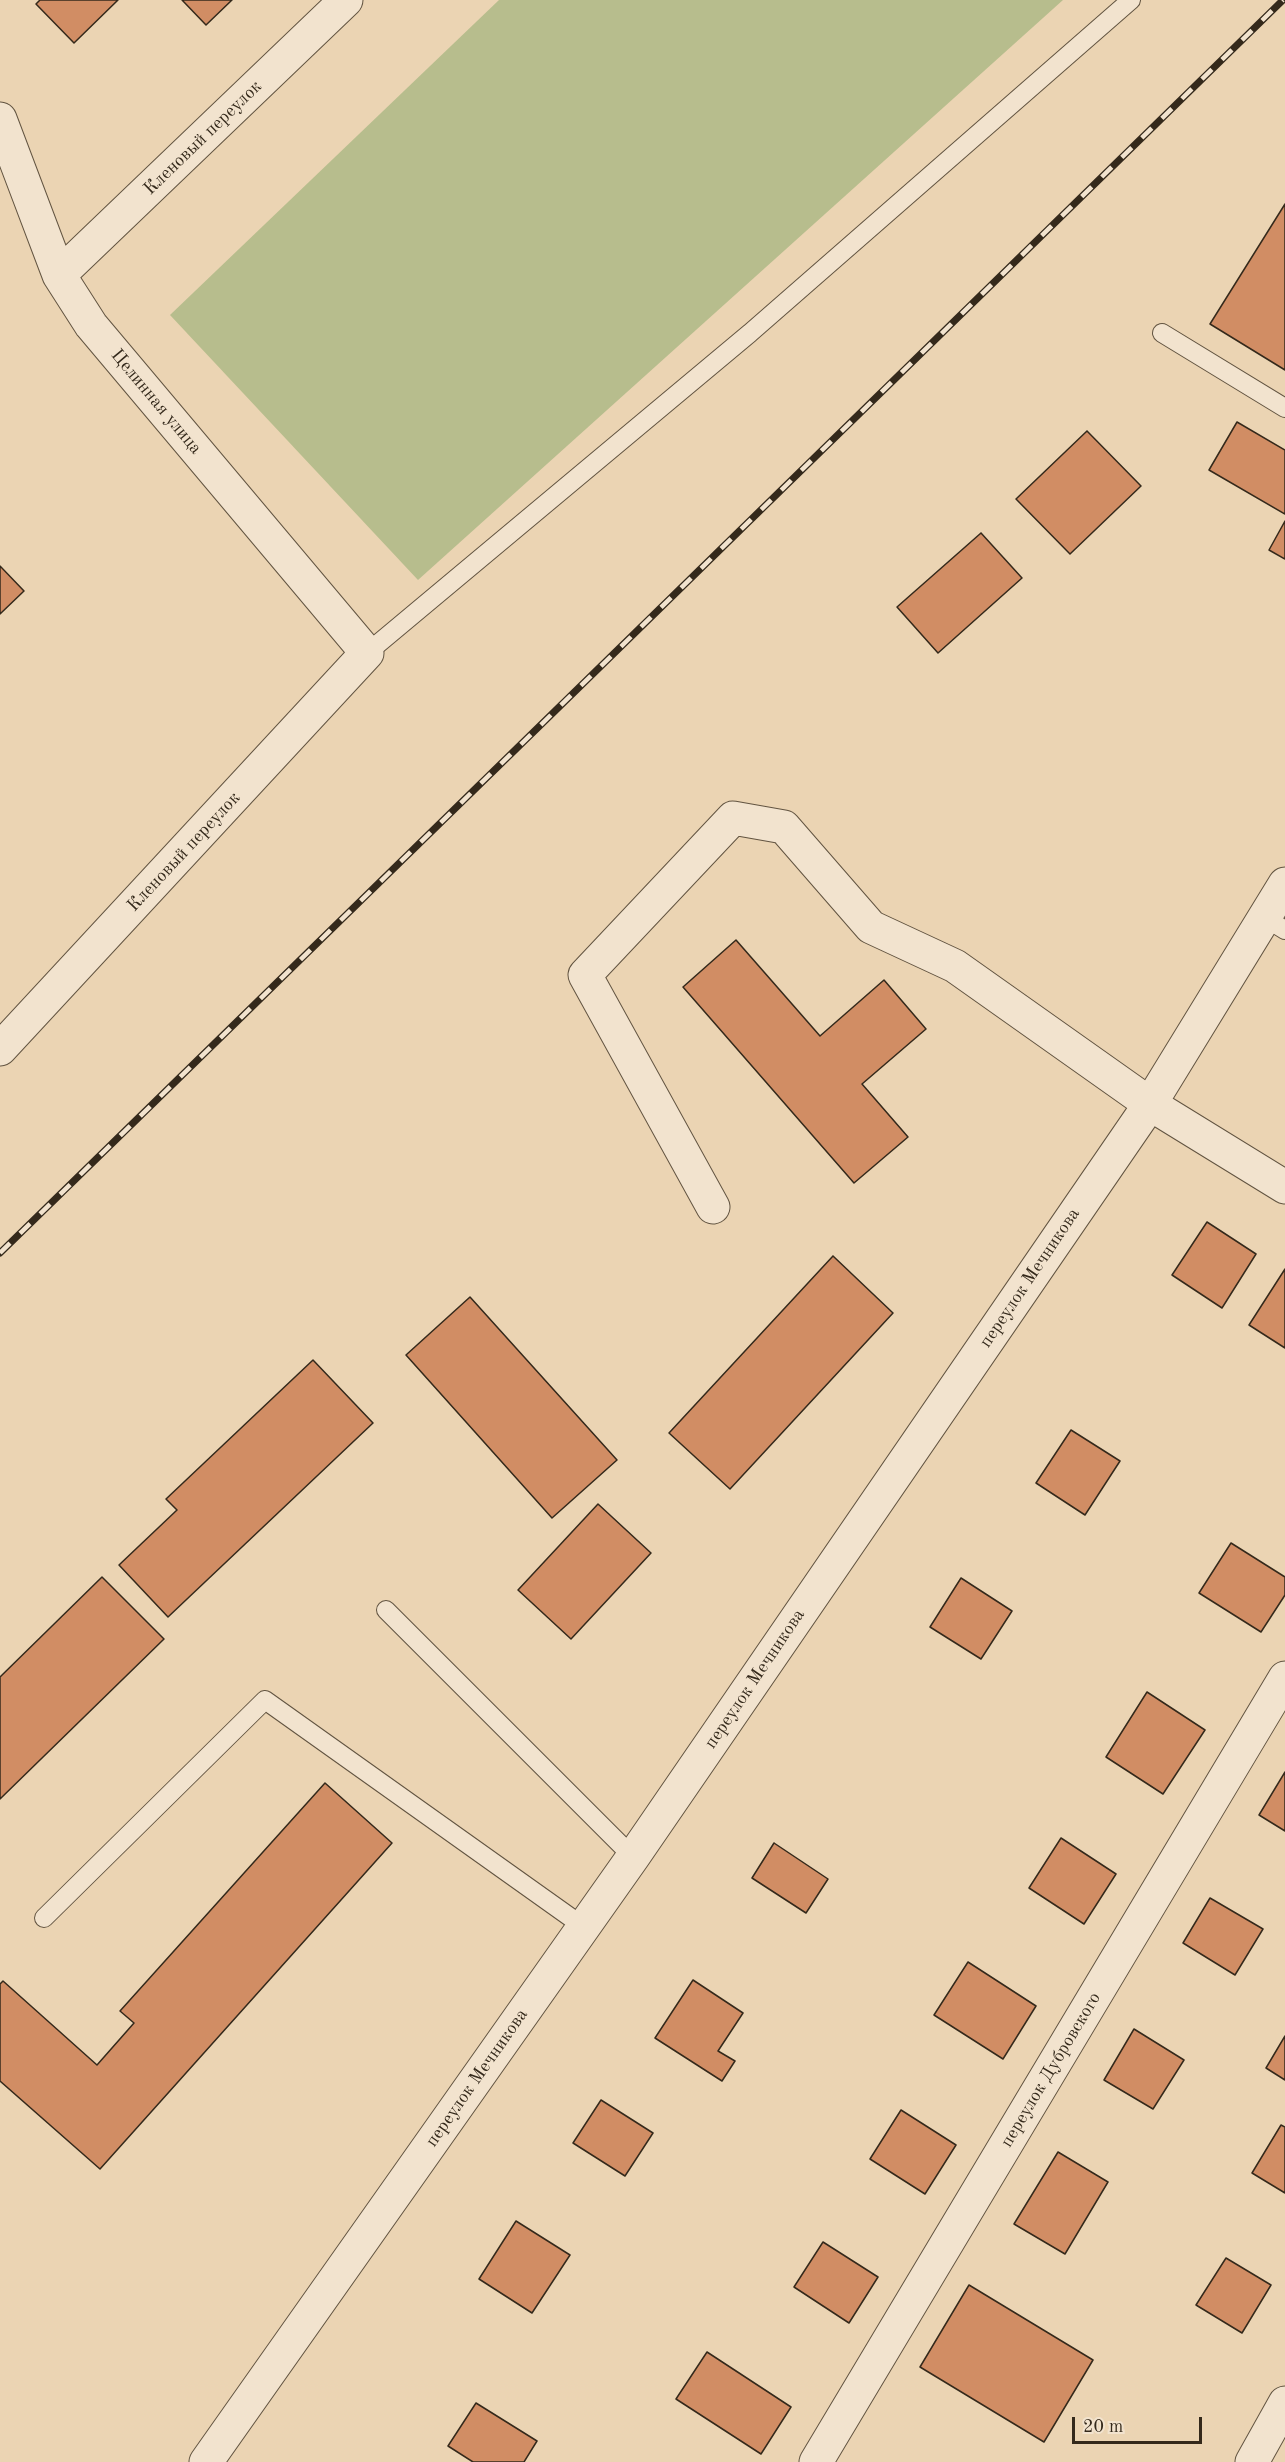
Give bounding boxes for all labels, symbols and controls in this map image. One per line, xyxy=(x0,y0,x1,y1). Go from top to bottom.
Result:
street label: Кленовый переулок xyxy=(139,76,267,200)
street label: Целинная улица xyxy=(106,345,206,459)
street label: Кленовый переулок xyxy=(123,788,245,916)
street label: переулок Мечникова xyxy=(975,1204,1085,1352)
street label: переулок Мечникова xyxy=(700,1605,810,1753)
street label: переулок Дубровского xyxy=(996,1989,1106,2151)
street label: переулок Мечникова xyxy=(421,2005,533,2151)
scale bar xyxy=(1075,2405,1206,2443)
text: 20 m xyxy=(1083,2418,1123,2436)

